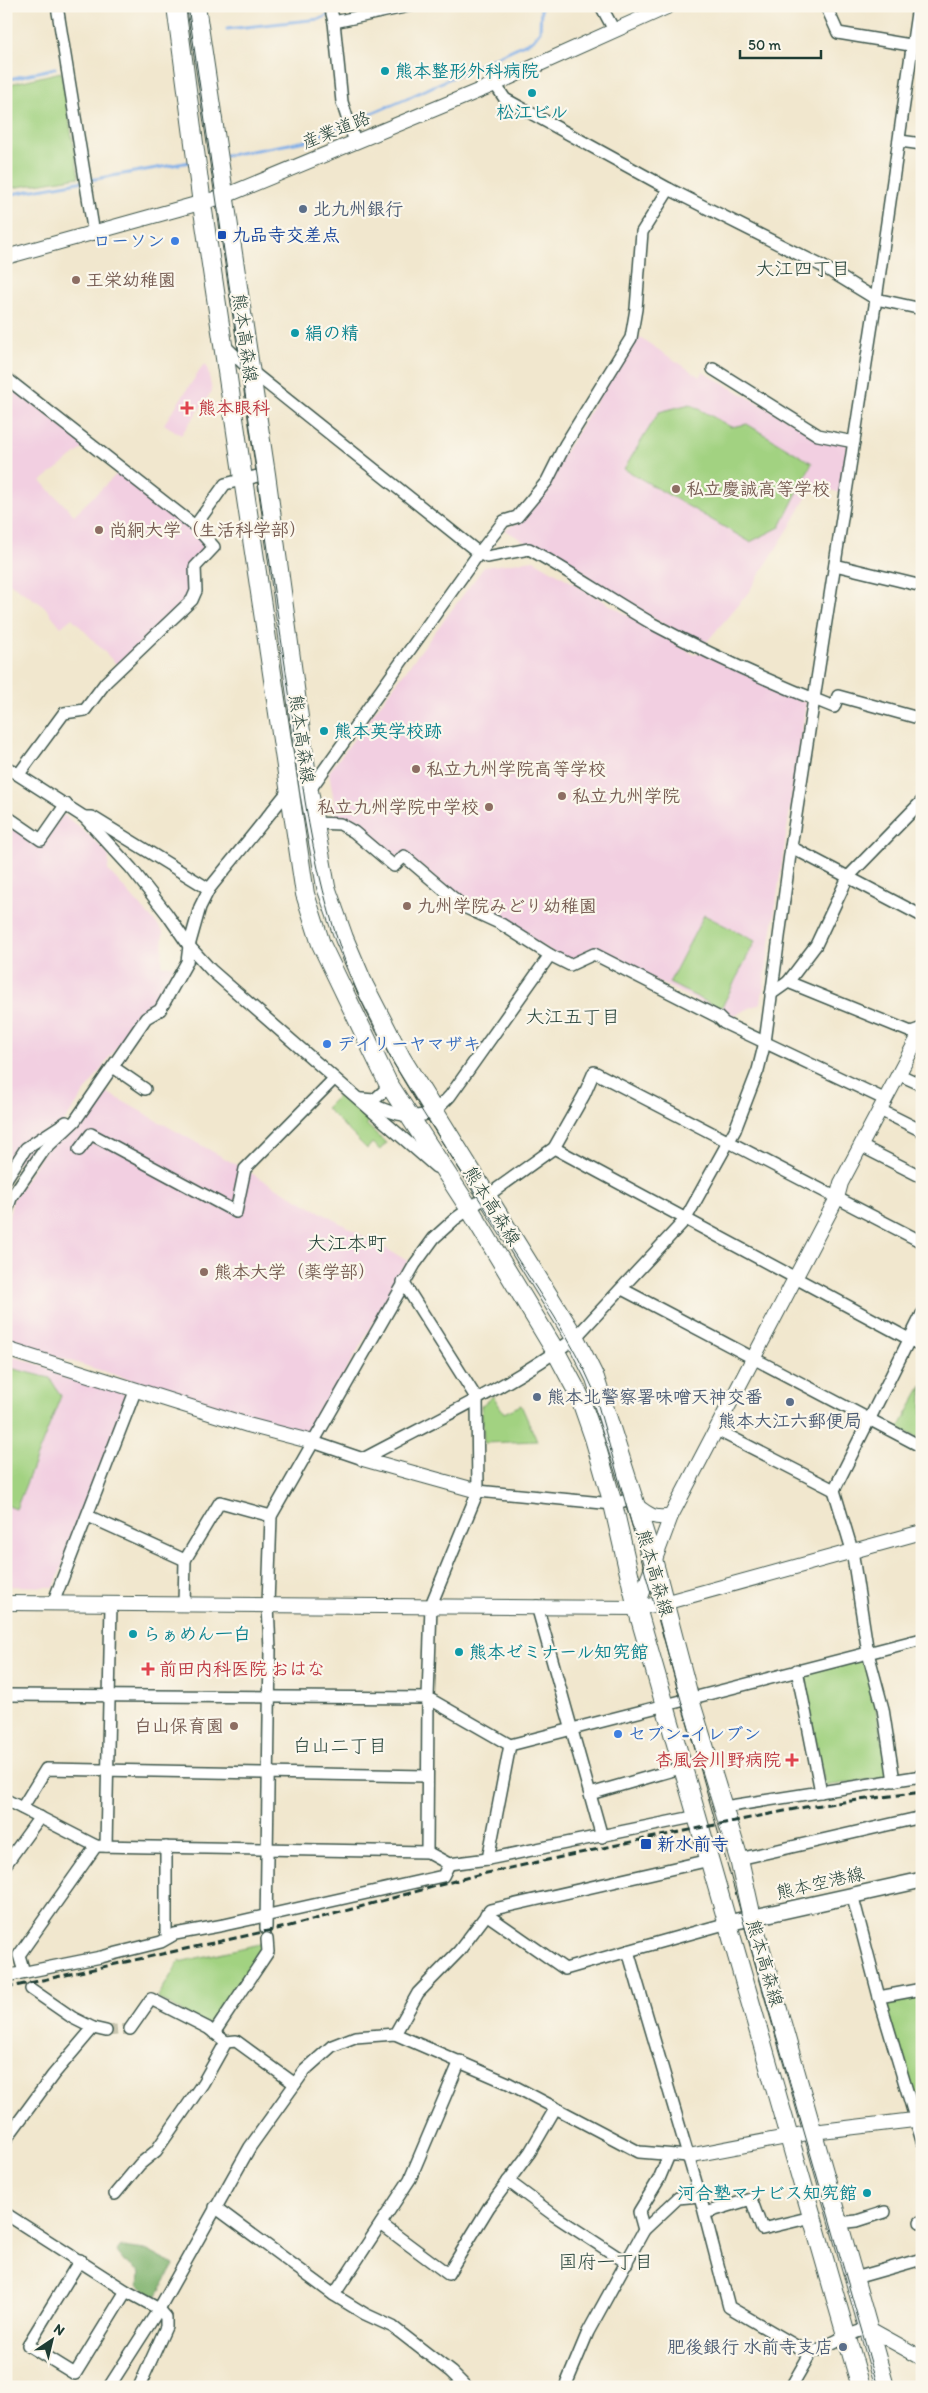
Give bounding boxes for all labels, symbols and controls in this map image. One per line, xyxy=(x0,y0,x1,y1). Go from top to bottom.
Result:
scale bar xyxy=(740,28,822,60)
text: 50 m xyxy=(748,36,781,54)
place label: 熊本整形外科病院 xyxy=(395,60,539,82)
marker: 熊本整形外科病院 xyxy=(379,65,391,77)
marker: 松江ビル xyxy=(526,87,538,99)
place label: 松江ビル xyxy=(496,101,568,123)
street label: 産業道路 xyxy=(299,106,373,154)
place label: 北九州銀行 xyxy=(313,198,403,220)
marker: 北九州銀行 xyxy=(297,203,309,215)
place label: 九品寺交差点 xyxy=(232,224,340,246)
marker: 九品寺交差点 xyxy=(216,229,228,241)
place label: ローソン xyxy=(93,230,165,252)
marker: ローソン xyxy=(169,235,181,247)
district label: 大江四丁目 xyxy=(755,257,851,280)
place label: 王栄幼稚園 xyxy=(86,269,176,291)
marker: 王栄幼稚園 xyxy=(70,274,82,286)
street label: 熊本高森線 xyxy=(228,292,262,384)
place label: 絹の精 xyxy=(305,322,359,344)
marker: 絹の精 xyxy=(289,327,301,339)
place label: 熊本眼科 xyxy=(198,397,270,419)
marker: 熊本眼科 xyxy=(180,401,194,415)
place label: 私立慶誠高等学校 xyxy=(686,478,830,500)
marker: 私立慶誠高等学校 xyxy=(670,483,682,495)
place label: 尚絅大学（生活科学部） xyxy=(109,519,307,541)
marker: 尚絅大学（生活科学部） xyxy=(93,524,105,536)
street label: 熊本高森線 xyxy=(285,693,319,785)
place label: 熊本英学校跡 xyxy=(334,720,442,742)
marker: 熊本英学校跡 xyxy=(318,725,330,737)
place label: 私立九州学院高等学校 xyxy=(426,758,606,780)
marker: 私立九州学院高等学校 xyxy=(410,763,422,775)
place label: 私立九州学院 xyxy=(572,785,680,807)
marker: 私立九州学院 xyxy=(556,790,568,802)
place label: 私立九州学院中学校 xyxy=(317,796,479,818)
marker: 私立九州学院中学校 xyxy=(483,801,495,813)
place label: 九州学院みどり幼稚園 xyxy=(417,895,597,917)
marker: 九州学院みどり幼稚園 xyxy=(401,900,413,912)
district label: 大江五丁目 xyxy=(525,1005,621,1028)
place label: デイリーヤマザキ xyxy=(337,1033,481,1055)
marker: デイリーヤマザキ xyxy=(321,1038,333,1050)
street label: 熊本高森線 xyxy=(459,1162,525,1250)
district label: 大江本町 xyxy=(307,1231,387,1255)
place label: 熊本大学（薬学部） xyxy=(214,1261,376,1283)
marker: 熊本大学（薬学部） xyxy=(198,1266,210,1278)
place label: 熊本北警察署味噌天神交番 xyxy=(547,1386,763,1408)
marker: 熊本北警察署味噌天神交番 xyxy=(531,1391,543,1403)
marker: 熊本大江六郵便局 xyxy=(784,1396,796,1408)
place label: 熊本大江六郵便局 xyxy=(718,1410,862,1432)
street label: 熊本高森線 xyxy=(632,1527,678,1619)
place label: らぁめん一白 xyxy=(143,1623,251,1645)
marker: らぁめん一白 xyxy=(127,1628,139,1640)
place label: 熊本ゼミナール知究館 xyxy=(469,1641,648,1663)
marker: 熊本ゼミナール知究館 xyxy=(453,1646,465,1658)
place label: 前田内科医院 おはな xyxy=(159,1658,325,1680)
marker: 前田内科医院 おはな xyxy=(141,1662,155,1676)
place label: 白山保育園 xyxy=(134,1715,224,1737)
marker: 白山保育園 xyxy=(228,1720,240,1732)
place label: セブン-イレブン xyxy=(628,1723,761,1745)
marker: セブン-イレブン xyxy=(612,1728,624,1740)
district label: 白山二丁目 xyxy=(292,1734,388,1757)
place label: 杏風会川野病院 xyxy=(655,1749,781,1771)
marker: 杏風会川野病院 xyxy=(785,1753,799,1767)
place label: 新水前寺 xyxy=(657,1833,729,1855)
marker: 新水前寺 xyxy=(639,1837,653,1851)
street label: 熊本空港線 xyxy=(774,1862,866,1904)
street label: 熊本高森線 xyxy=(742,1917,788,2009)
place label: 河合塾マナビス知究館 xyxy=(677,2182,857,2204)
marker: 河合塾マナビス知究館 xyxy=(861,2187,873,2199)
district label: 国府一丁目 xyxy=(558,2250,654,2273)
north arrow xyxy=(28,2316,78,2366)
text: N xyxy=(50,2320,68,2339)
place label: 肥後銀行 水前寺支店 xyxy=(667,2336,833,2358)
marker: 肥後銀行 水前寺支店 xyxy=(837,2341,849,2353)

